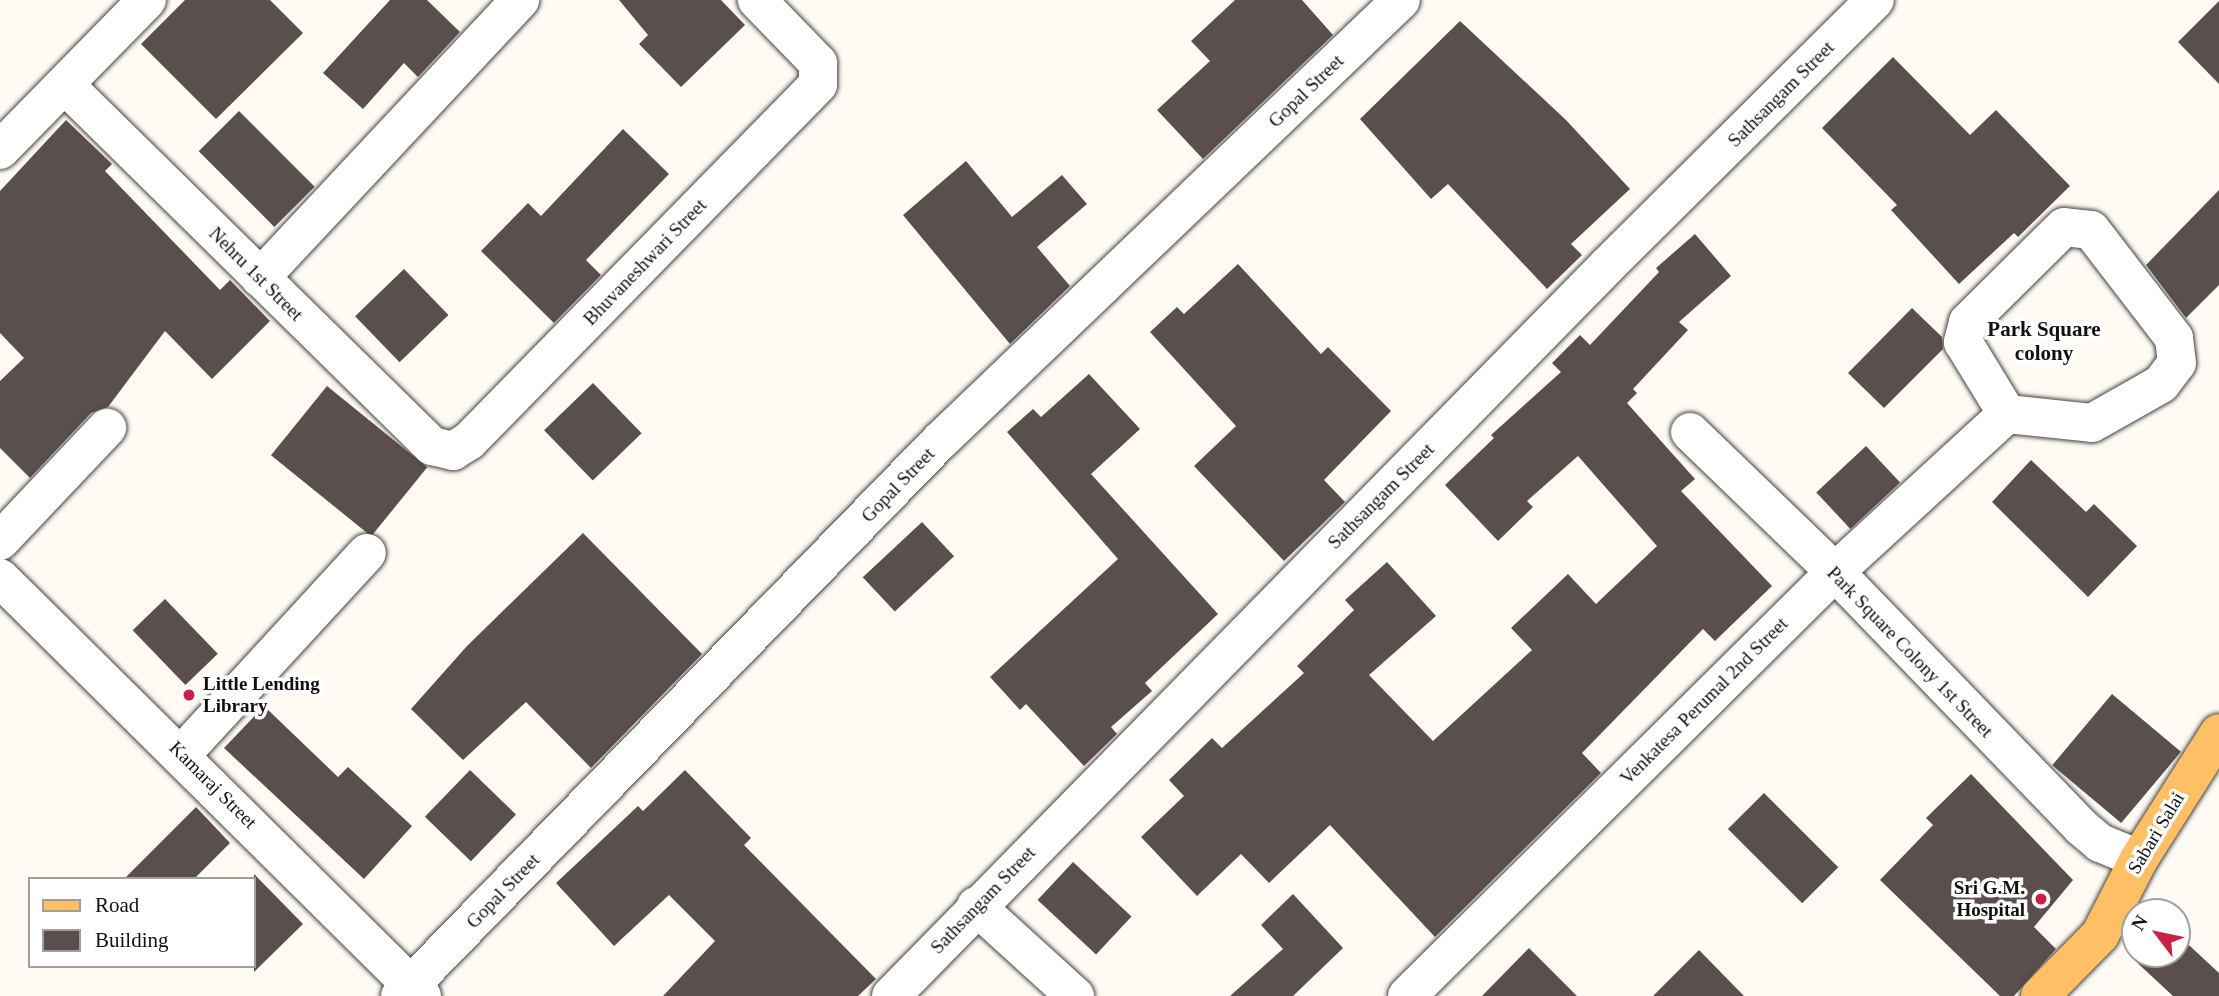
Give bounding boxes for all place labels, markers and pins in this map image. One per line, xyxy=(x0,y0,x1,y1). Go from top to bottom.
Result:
place label: Little Lending Library xyxy=(203,673,320,717)
marker: Little Lending Library xyxy=(181,687,197,703)
place label: Sri G.M. Hospital xyxy=(1954,877,2025,921)
marker: Sri G.M. Hospital xyxy=(2031,889,2051,909)

